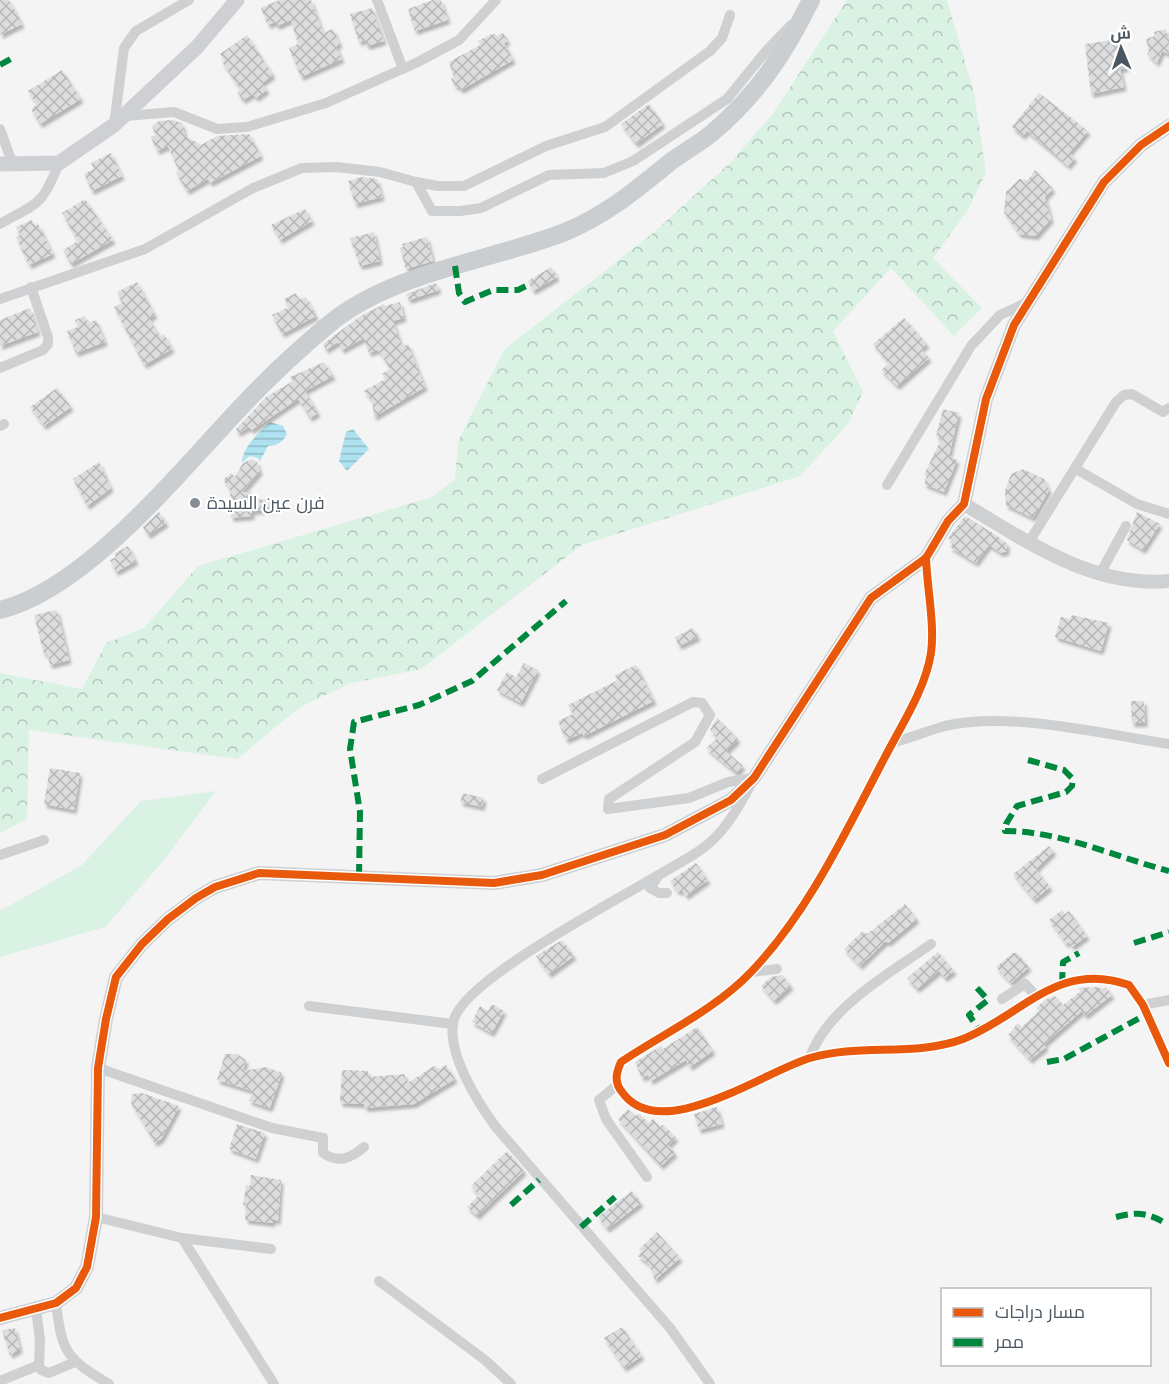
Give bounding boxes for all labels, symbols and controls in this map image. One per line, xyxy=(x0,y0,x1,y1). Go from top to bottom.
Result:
north arrow xyxy=(1091,18,1151,78)
text: ش xyxy=(1110,23,1131,43)
place label: فرن عين السيدة xyxy=(207,492,325,514)
marker: فرن عين السيدة xyxy=(188,496,202,510)
legend xyxy=(941,1288,1151,1366)
text: مسار دراجات xyxy=(995,1301,1085,1323)
text: ممر xyxy=(994,1331,1024,1353)

